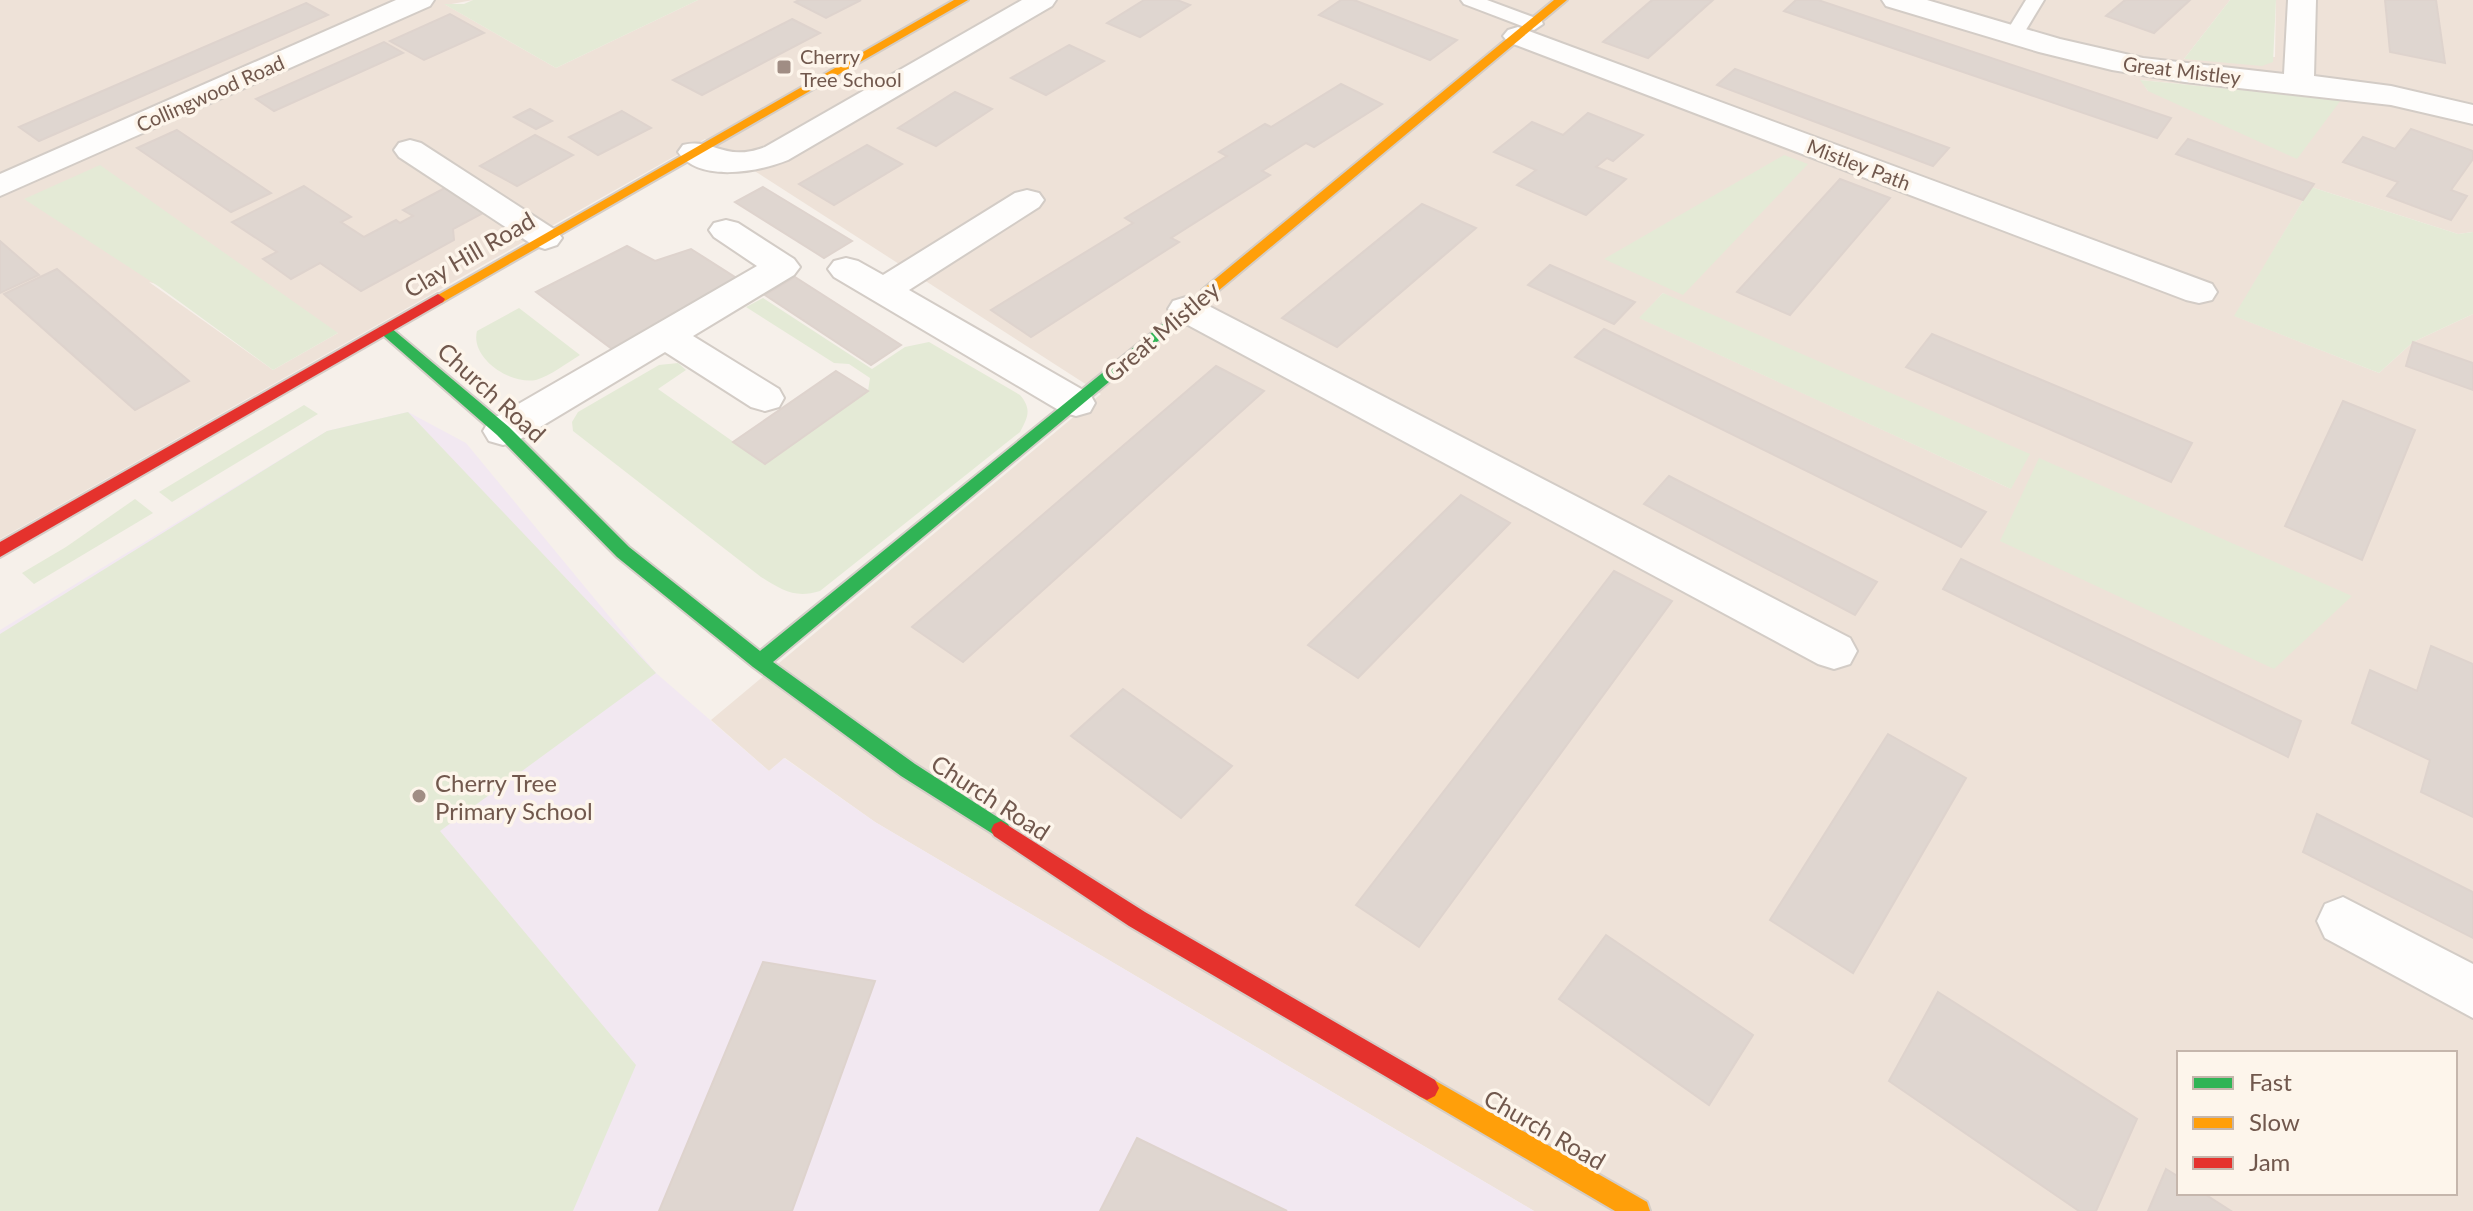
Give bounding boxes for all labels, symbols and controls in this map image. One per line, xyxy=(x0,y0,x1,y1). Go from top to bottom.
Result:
place label: Cherry Tree School xyxy=(800,44,902,91)
street label: Collingwood Road xyxy=(132,50,288,136)
street label: Great Mistley xyxy=(2122,51,2243,89)
marker: Cherry Tree School xyxy=(775,58,793,76)
street label: Mistley Path xyxy=(1804,133,1914,195)
street label: Clay Hill Road xyxy=(399,205,539,303)
street label: Great Mistley xyxy=(1097,274,1225,388)
street label: Church Road xyxy=(432,336,552,448)
street label: Church Road xyxy=(926,748,1056,846)
place label: Cherry Tree Primary School xyxy=(435,768,593,825)
marker: Cherry Tree Primary School xyxy=(410,787,428,805)
legend xyxy=(2177,1051,2457,1195)
text: Fast xyxy=(2249,1067,2292,1096)
street label: Church Road xyxy=(1479,1083,1611,1175)
text: Slow xyxy=(2249,1107,2300,1136)
text: Jam xyxy=(2249,1147,2290,1176)

